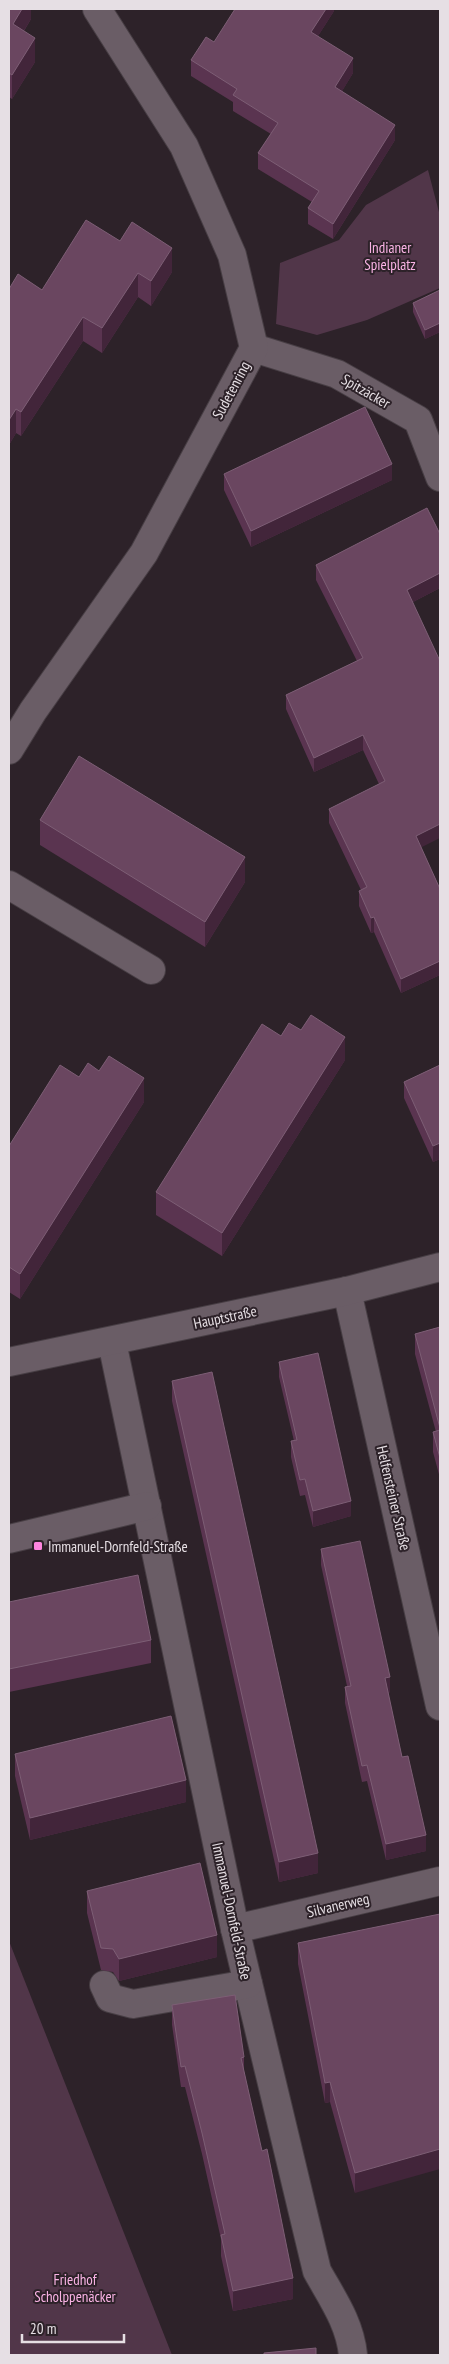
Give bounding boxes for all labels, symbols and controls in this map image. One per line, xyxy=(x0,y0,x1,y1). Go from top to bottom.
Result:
park label: Indianer Spielplatz xyxy=(364,238,416,274)
street label: Sudetenring xyxy=(208,358,254,422)
street label: Spitzäcker xyxy=(338,370,394,413)
street label: Hauptstraße xyxy=(192,1301,258,1333)
street label: Helfensteiner Straße xyxy=(373,1444,415,1552)
place label: Immanuel-Dornfeld-Straße xyxy=(48,1537,188,1556)
marker: Immanuel-Dornfeld-Straße xyxy=(32,1540,44,1552)
street label: Immanuel-Dornfeld-Straße xyxy=(208,1841,256,1981)
street label: Silvanerweg xyxy=(305,1889,371,1921)
park label: Friedhof Scholppenäcker xyxy=(34,2270,117,2306)
scale bar xyxy=(22,2312,125,2344)
text: 20 m xyxy=(30,2319,56,2338)

